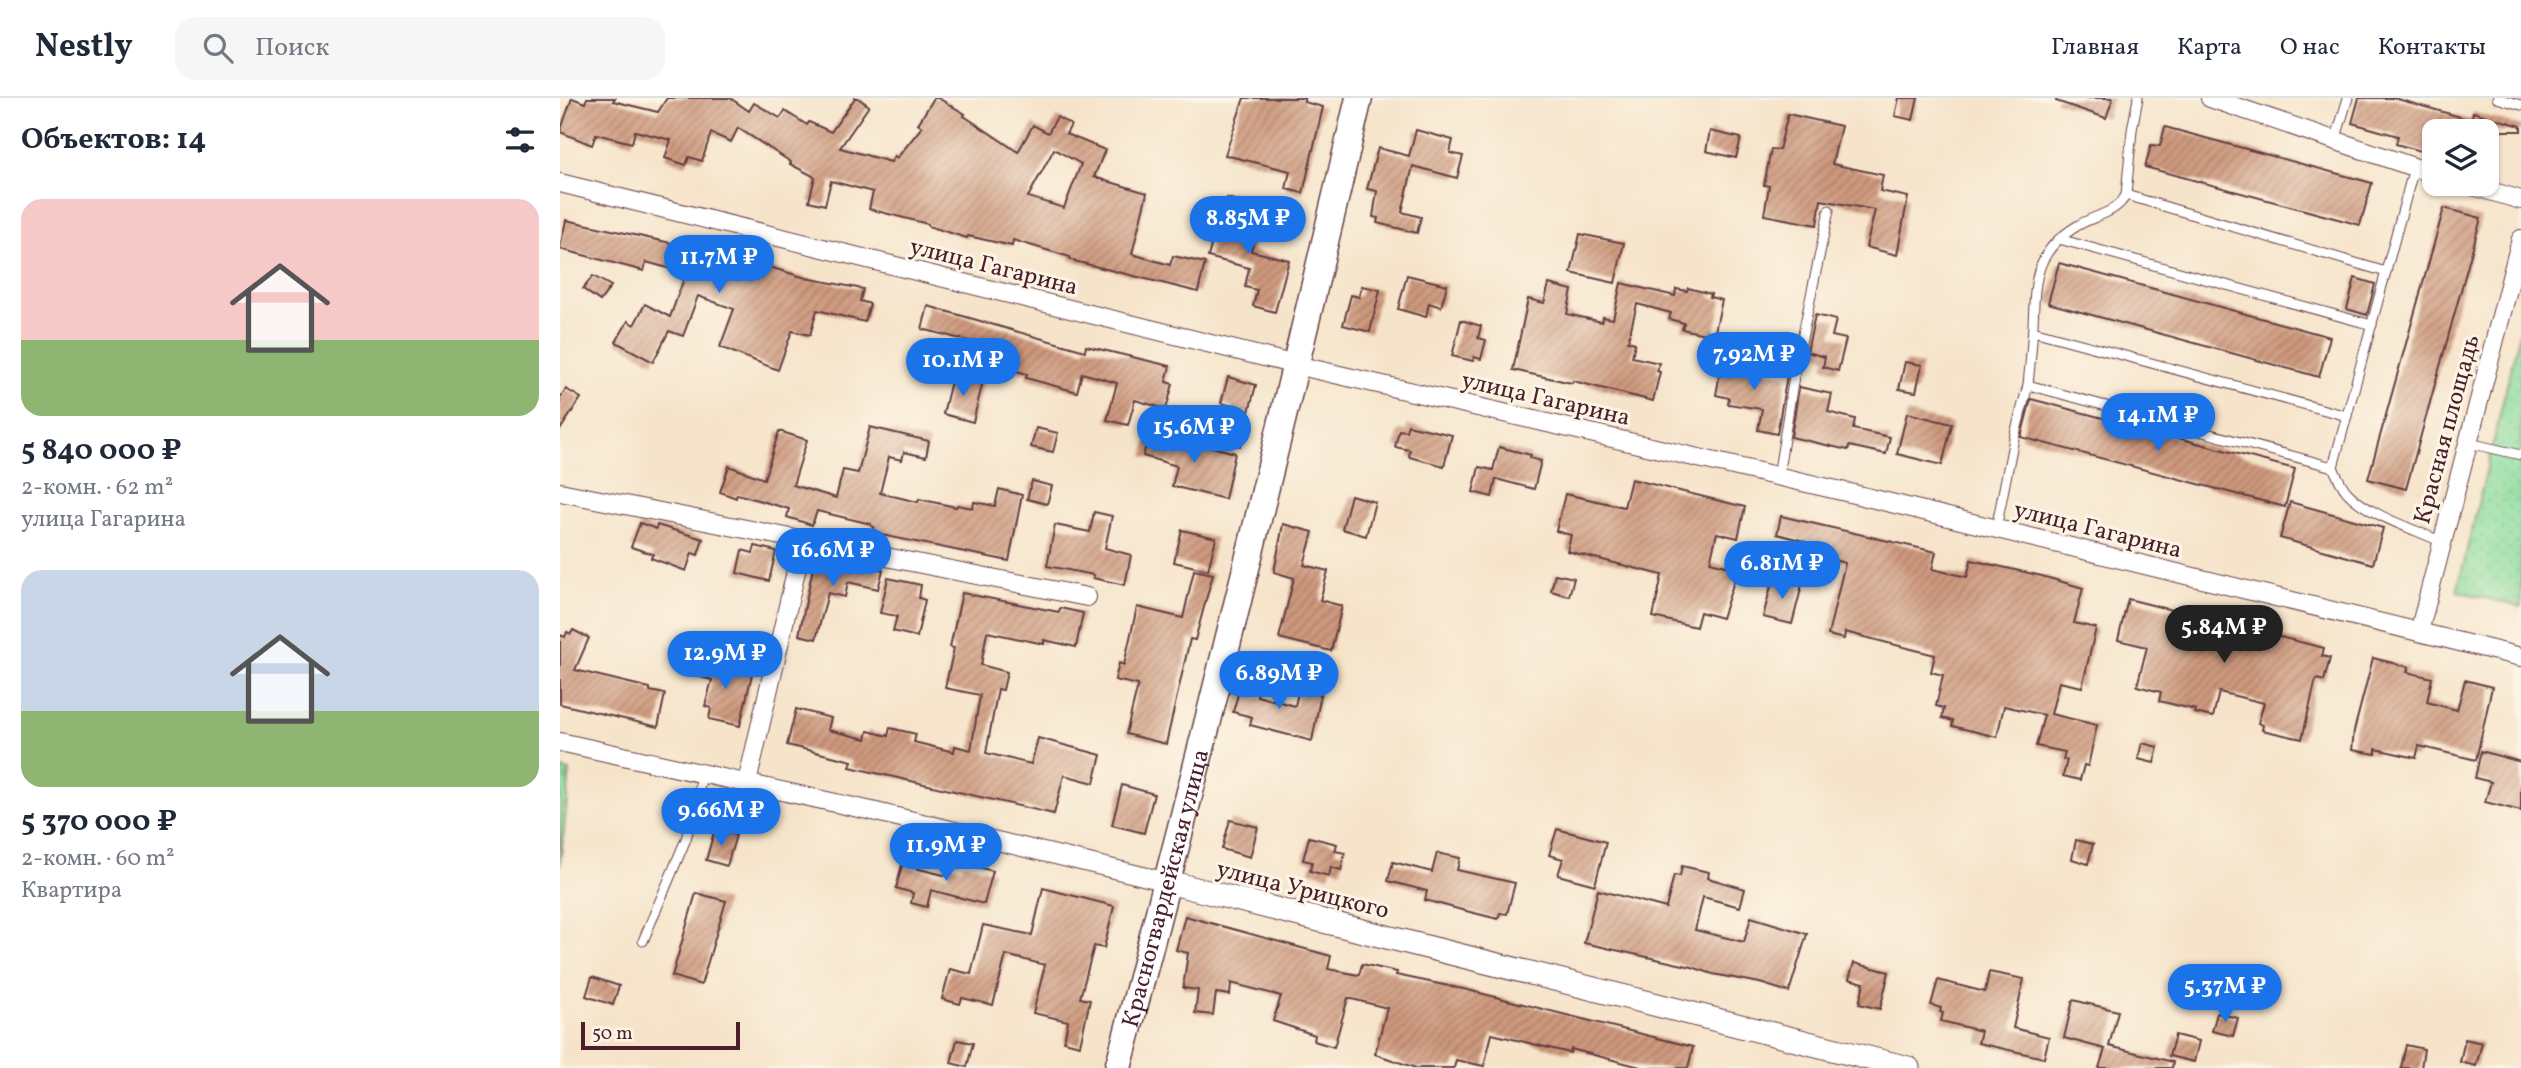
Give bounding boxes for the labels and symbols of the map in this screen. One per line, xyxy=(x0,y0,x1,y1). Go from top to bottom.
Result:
pin: 8.85M ₽ xyxy=(1183,197,1313,256)
street label: улица Гагарина xyxy=(906,231,1081,305)
pin: 11.7M ₽ xyxy=(654,236,784,295)
street label: Красная площадь xyxy=(2406,331,2490,528)
pin: 7.92M ₽ xyxy=(1689,332,1819,392)
pin: 10.1M ₽ xyxy=(898,338,1028,398)
street label: улица Гагарина xyxy=(1458,364,1633,436)
pin: 14.1M ₽ xyxy=(2093,394,2223,453)
pin: 15.6M ₽ xyxy=(1129,406,1259,465)
street label: улица Гагарина xyxy=(2010,494,2185,568)
pin: 16.6M ₽ xyxy=(768,528,898,588)
pin: 6.81M ₽ xyxy=(1717,542,1847,601)
pin: 5.84M ₽ xyxy=(2159,606,2289,665)
pin: 12.9M ₽ xyxy=(660,632,790,691)
pin: 6.89M ₽ xyxy=(1214,652,1344,711)
street label: Красногвардейская улица xyxy=(1115,746,1219,1031)
pin: 9.66M ₽ xyxy=(656,788,786,848)
pin: 11.9M ₽ xyxy=(881,824,1011,883)
street label: улица Урицкого xyxy=(1213,853,1392,929)
pin: 5.37M ₽ xyxy=(2160,964,2290,1024)
scale bar xyxy=(581,1019,740,1051)

